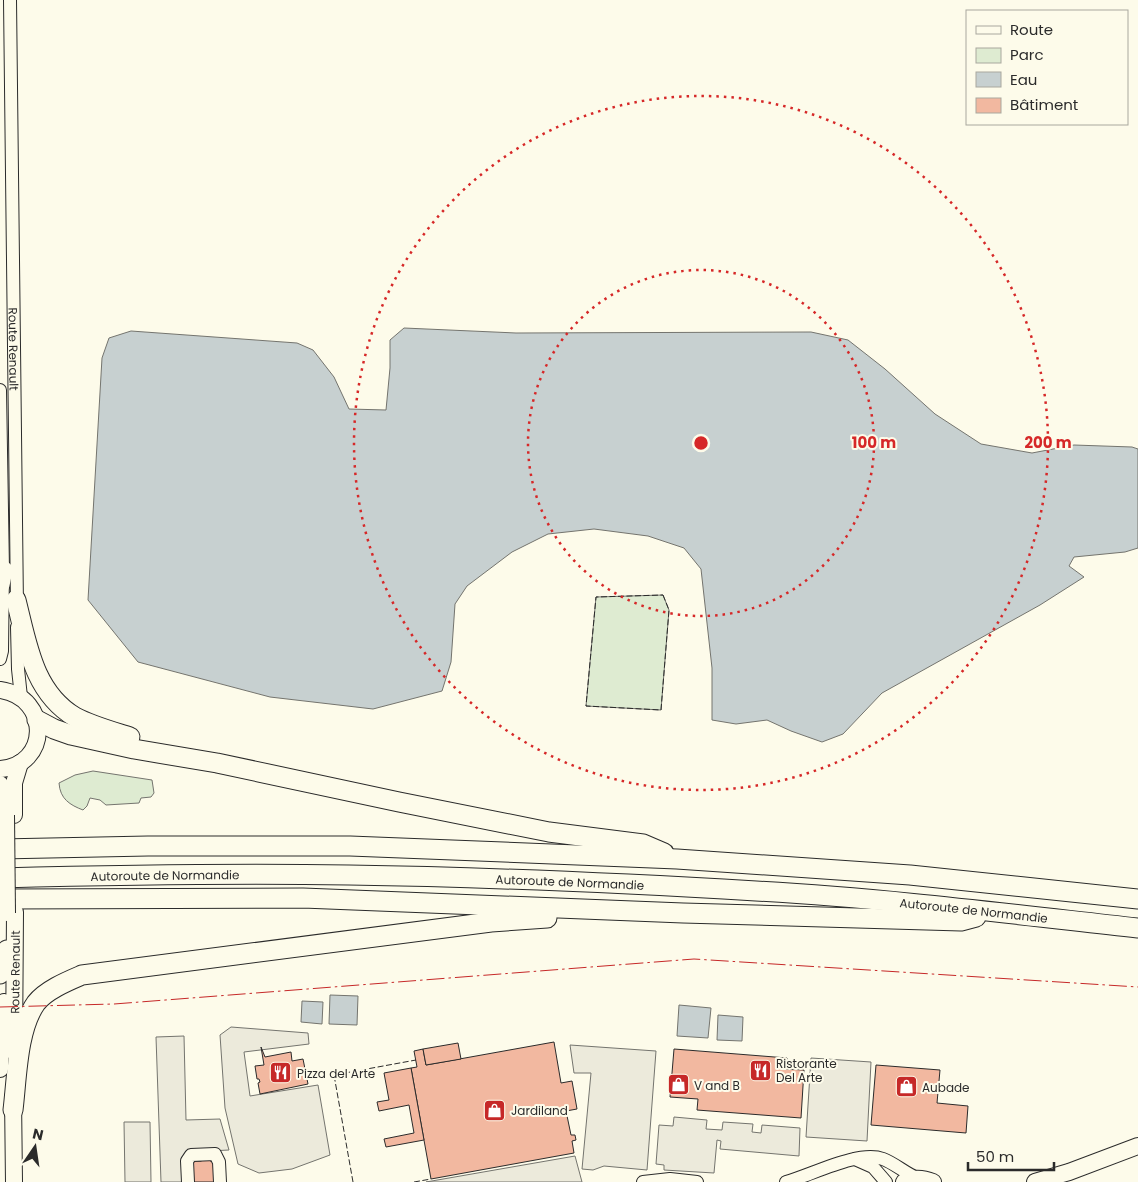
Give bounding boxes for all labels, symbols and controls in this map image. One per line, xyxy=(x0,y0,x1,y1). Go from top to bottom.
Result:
legend xyxy=(966,10,1128,125)
text: Route xyxy=(1010,19,1053,40)
text: Parc xyxy=(1010,44,1044,65)
text: Eau xyxy=(1010,69,1037,90)
text: Bâtiment xyxy=(1010,94,1078,115)
street label: Route Renault xyxy=(5,307,23,391)
text: 100 m xyxy=(852,432,896,453)
text: 200 m xyxy=(1024,432,1072,453)
centre of rings xyxy=(692,434,710,452)
street label: Autoroute de Normandie xyxy=(90,866,239,884)
street label: Autoroute de Normandie xyxy=(495,870,645,893)
street label: Autoroute de Normandie xyxy=(899,894,1049,926)
street label: Route Renault xyxy=(6,930,23,1014)
place label: Ristorante Del Arte xyxy=(776,1055,837,1086)
restaurant icon: Ristorante Del Arte xyxy=(748,1058,772,1082)
restaurant icon: Pizza del Arte xyxy=(269,1061,293,1085)
place label: Pizza del Arte xyxy=(297,1065,375,1082)
shop icon: V and B xyxy=(666,1073,690,1097)
shop icon: Aubade xyxy=(894,1075,918,1099)
place label: V and B xyxy=(694,1077,740,1094)
place label: Aubade xyxy=(922,1079,970,1096)
shop icon: Jardiland xyxy=(483,1098,507,1122)
place label: Jardiland xyxy=(511,1102,568,1119)
north arrow xyxy=(10,1122,60,1172)
text: N xyxy=(31,1123,45,1145)
scale bar xyxy=(968,1140,1054,1172)
text: 50 m xyxy=(976,1146,1014,1167)

